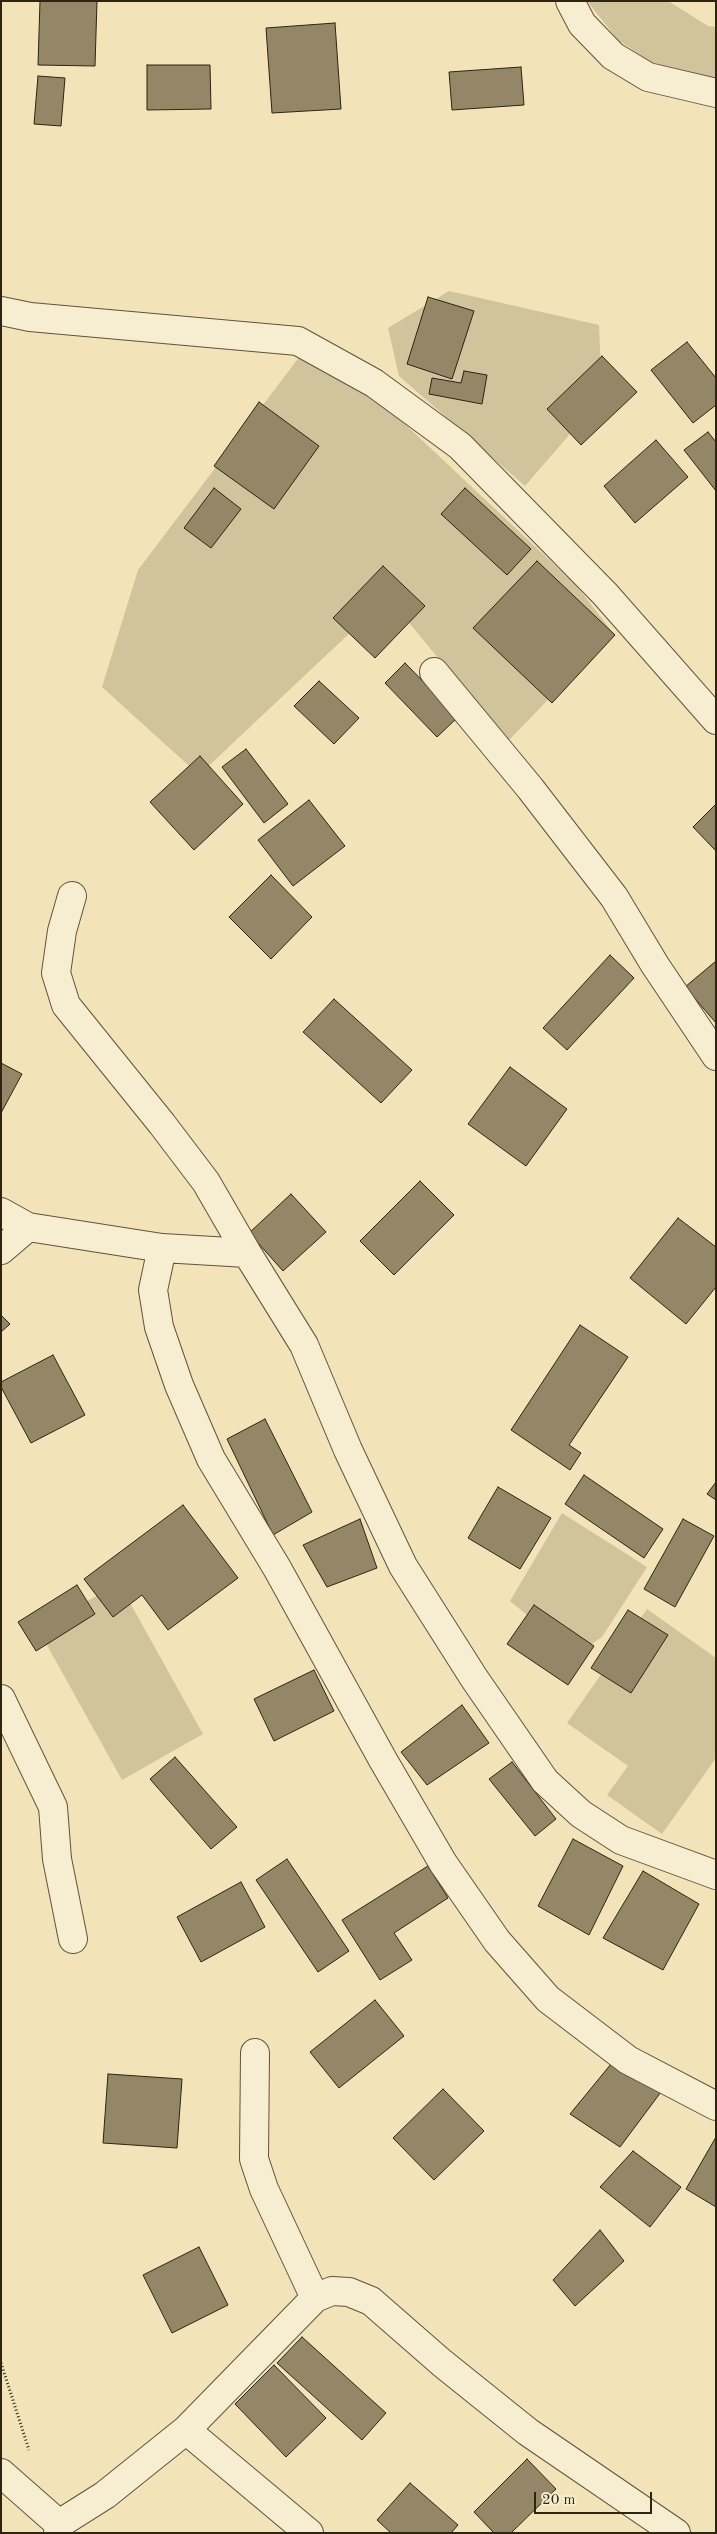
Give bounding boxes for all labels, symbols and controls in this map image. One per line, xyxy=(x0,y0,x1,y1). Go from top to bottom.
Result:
scale bar xyxy=(537,2482,654,2514)
text: 20 m xyxy=(542,2493,576,2508)

